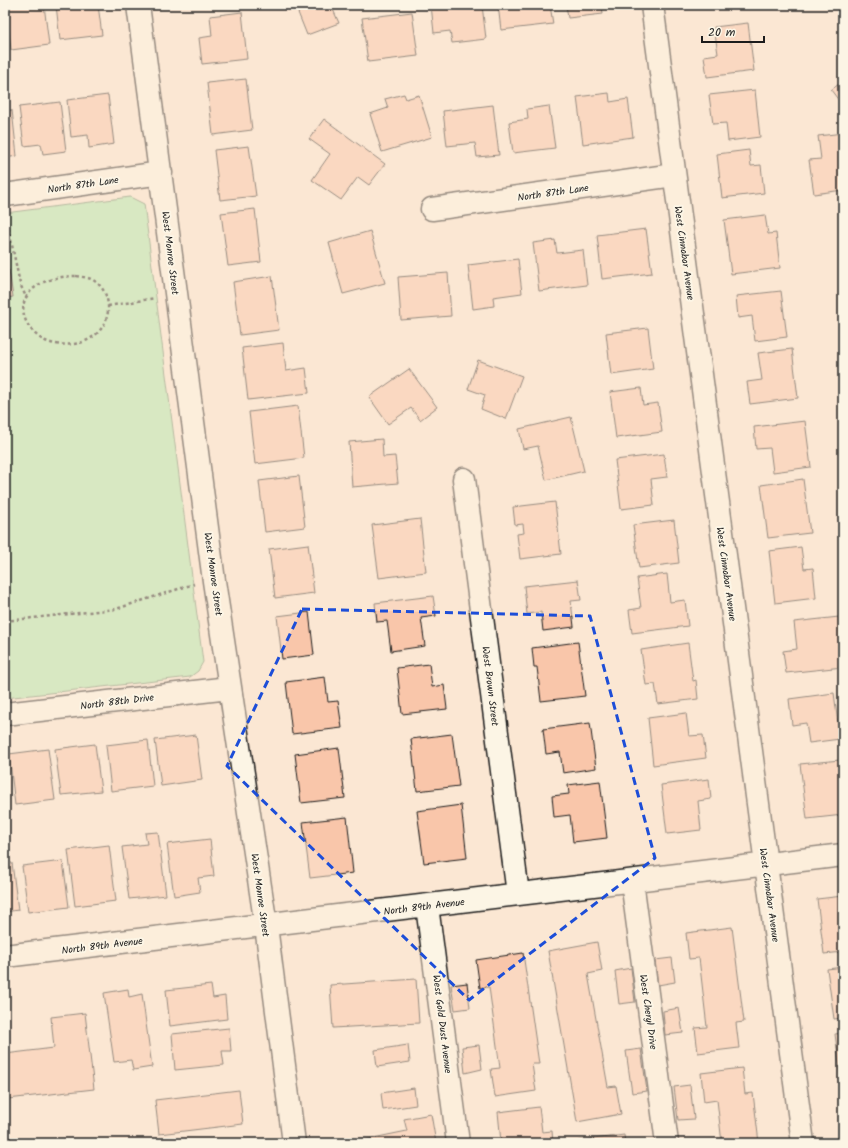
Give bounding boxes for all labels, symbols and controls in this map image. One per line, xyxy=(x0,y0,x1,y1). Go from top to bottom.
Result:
scale bar xyxy=(702,18,764,44)
text: 20 m xyxy=(708,23,736,42)
street label: North 87th Lane xyxy=(47,172,120,198)
street label: North 87th Lane xyxy=(517,180,590,206)
street label: West Cinnabar Avenue xyxy=(669,205,699,302)
street label: West Monroe Street xyxy=(157,210,183,296)
street label: West Cinnabar Avenue xyxy=(711,526,741,623)
street label: West Monroe Street xyxy=(199,531,227,617)
street label: West Brown Street xyxy=(477,645,503,727)
street label: North 88th Drive xyxy=(79,689,155,714)
street label: West Cinnabar Avenue xyxy=(754,847,784,944)
street label: West Monroe Street xyxy=(246,852,274,938)
street label: North 89th Avenue xyxy=(383,894,466,920)
street label: North 89th Avenue xyxy=(61,933,144,959)
street label: West Gold Dust Avenue xyxy=(428,974,456,1075)
street label: West Cheryl Drive xyxy=(635,974,661,1051)

